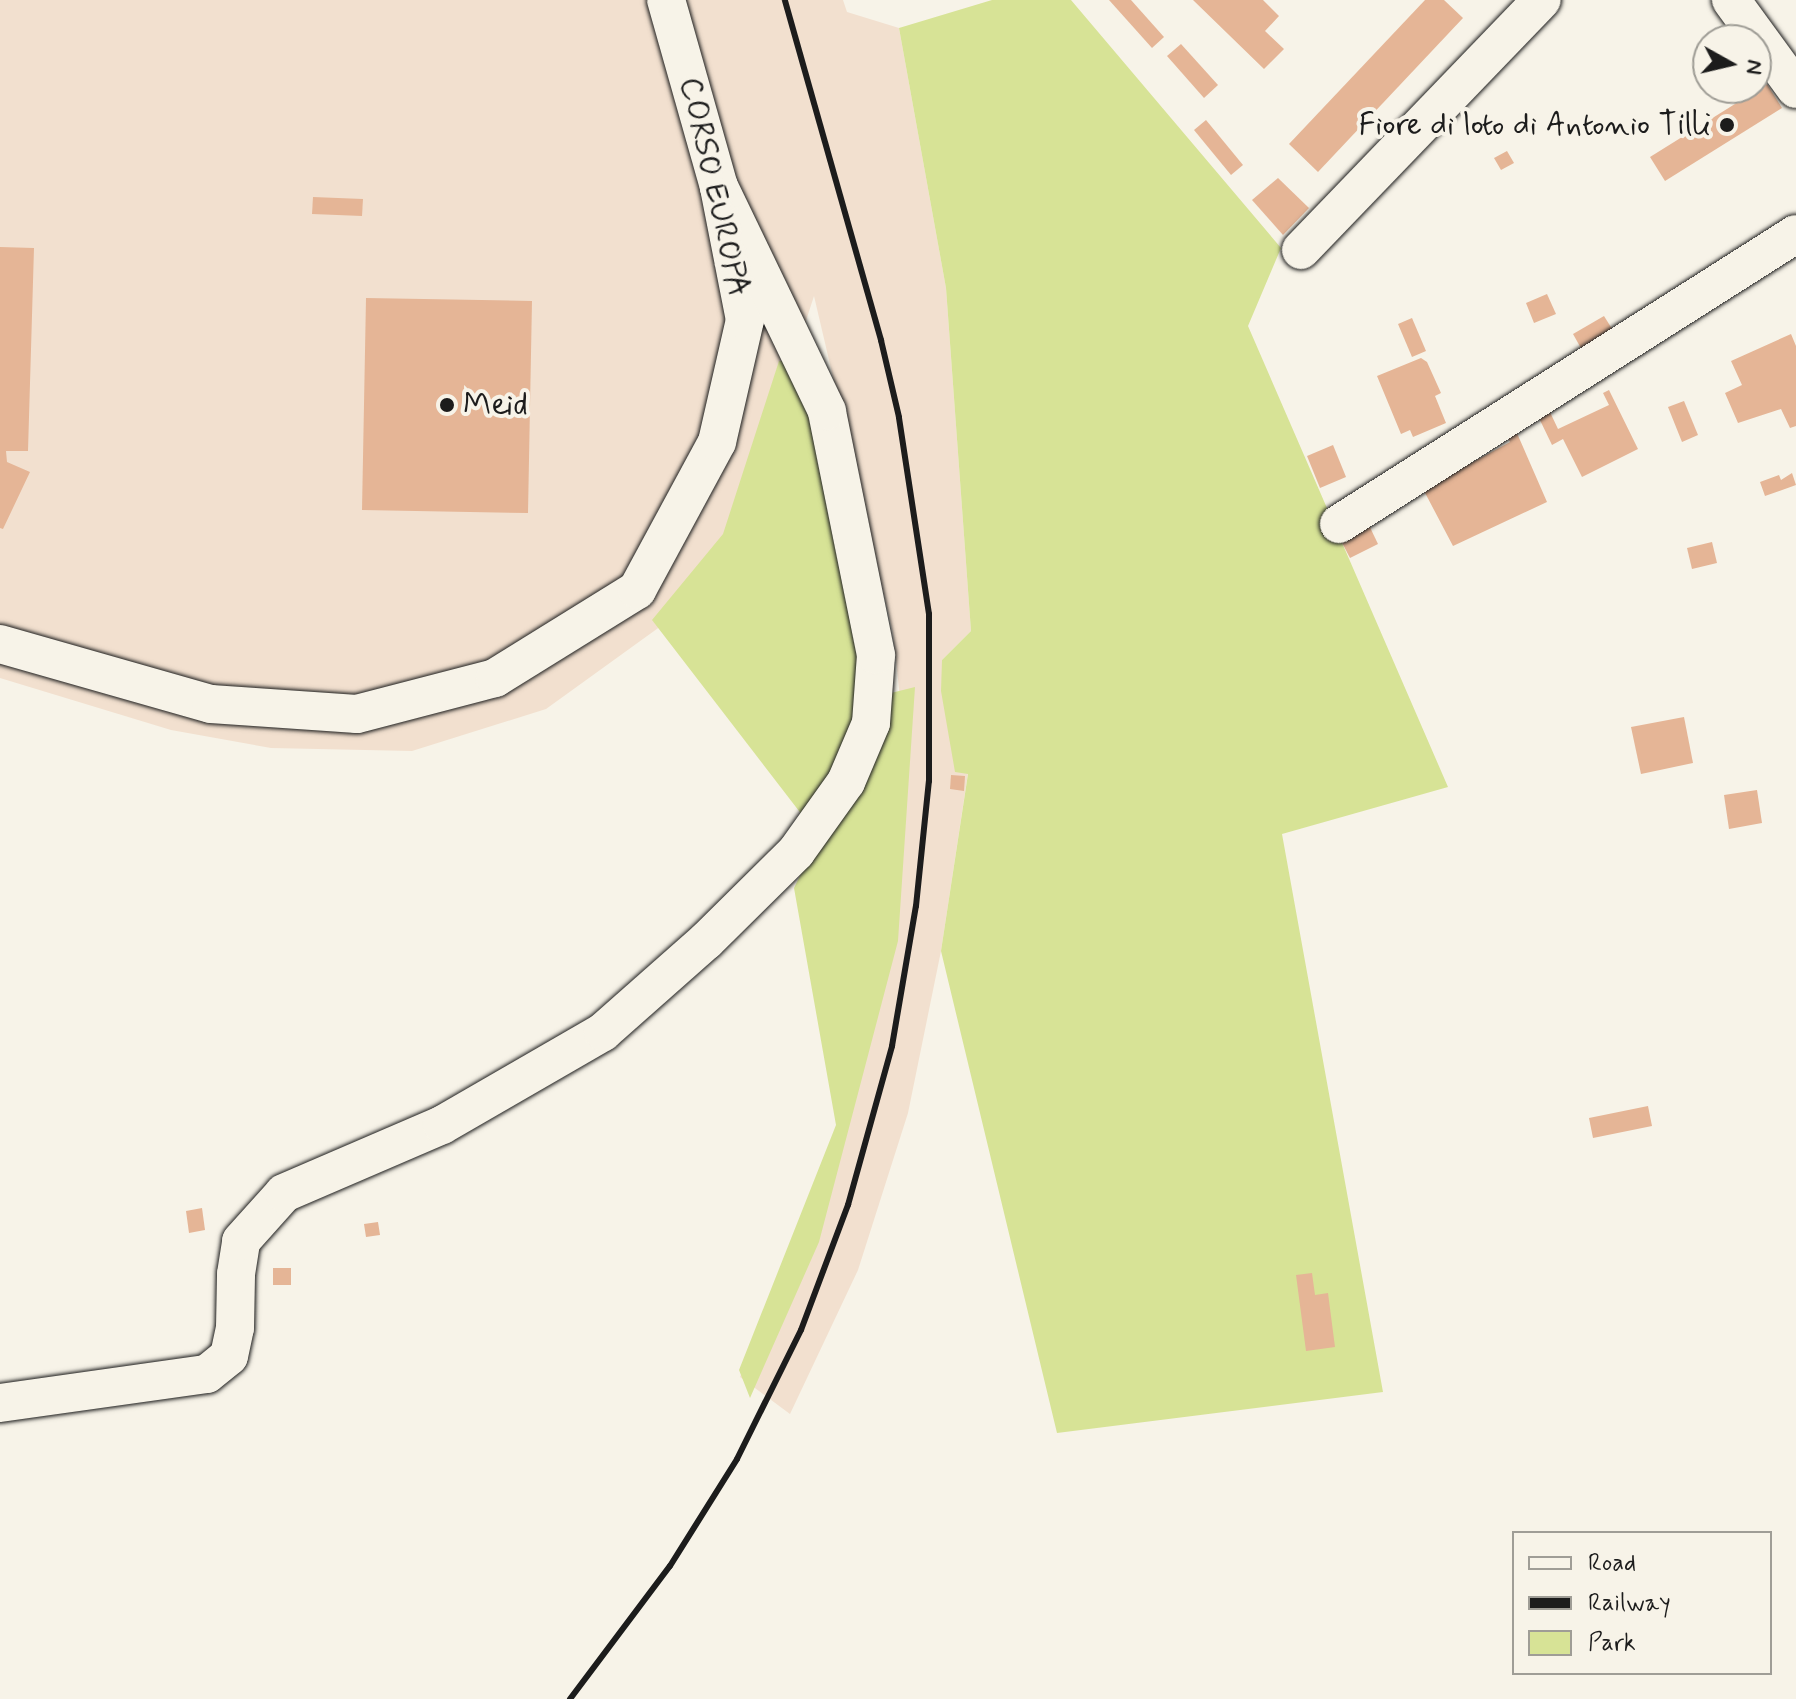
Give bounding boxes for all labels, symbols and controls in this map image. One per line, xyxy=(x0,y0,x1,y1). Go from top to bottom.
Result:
north arrow xyxy=(1692,24,1772,104)
text: N xyxy=(1739,58,1769,76)
street label: CORSO EUROPA xyxy=(670,74,758,300)
place label: Fiore di loto di Antonio Tilli xyxy=(1363,106,1711,144)
marker: Fiore di loto di Antonio Tilli xyxy=(1718,116,1736,134)
place label: Meid xyxy=(463,386,528,424)
marker: Meid xyxy=(438,396,456,414)
legend xyxy=(1512,1531,1772,1675)
text: Road xyxy=(1588,1548,1636,1579)
text: Railway xyxy=(1588,1588,1671,1619)
text: Park xyxy=(1588,1628,1636,1659)

